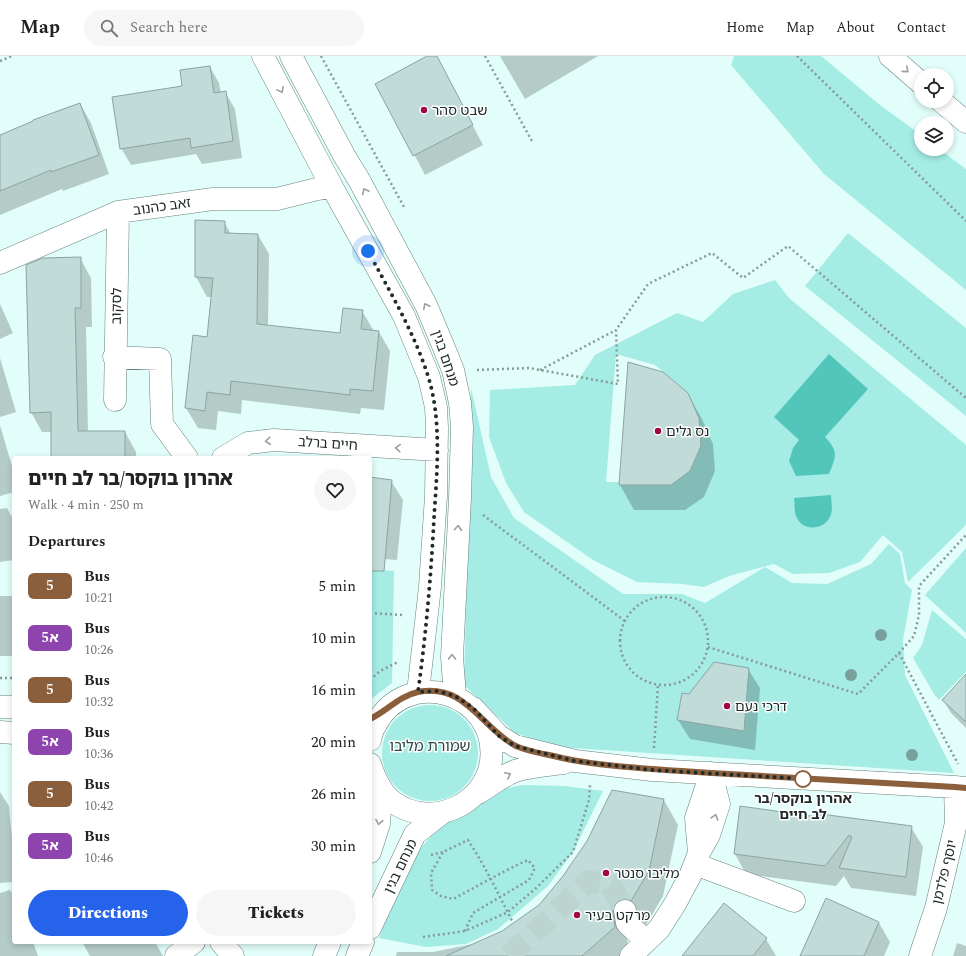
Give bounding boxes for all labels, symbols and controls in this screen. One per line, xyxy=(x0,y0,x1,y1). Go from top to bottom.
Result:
search box xyxy=(84,10,364,46)
text: Map xyxy=(20,13,60,42)
text: Search here xyxy=(130,16,208,39)
icon: search xyxy=(98,17,120,39)
text: Home xyxy=(726,17,764,38)
text: Map xyxy=(786,17,814,38)
text: About xyxy=(836,17,875,38)
text: Contact xyxy=(897,17,946,38)
one-way arrow xyxy=(901,65,908,72)
map controls xyxy=(914,68,954,156)
button: locate xyxy=(914,68,954,108)
one-way arrow xyxy=(276,86,284,93)
place label: שבט סהר xyxy=(432,100,487,121)
marker: שבט סהר xyxy=(419,105,429,115)
button: layers xyxy=(914,116,954,156)
one-way arrow xyxy=(362,188,370,195)
street label: זאב כהנוב xyxy=(132,192,193,221)
your location xyxy=(358,241,378,261)
street label: לסקוב xyxy=(106,287,127,325)
one-way arrow xyxy=(423,303,431,310)
street label: מנחם בגין xyxy=(426,327,465,389)
place label: נס גלים xyxy=(666,421,709,442)
marker: נס גלים xyxy=(653,426,663,436)
street label: חיים ברלב xyxy=(297,431,359,456)
one-way arrow xyxy=(265,436,271,445)
one-way arrow xyxy=(395,443,401,452)
text: אהרון בוקסר/בר לב חיים xyxy=(28,465,233,494)
button: heart xyxy=(314,469,356,511)
text: Walk · 4 min · 250 m xyxy=(28,495,144,515)
one-way arrow xyxy=(454,524,463,531)
text: Departures xyxy=(28,530,106,553)
text: Bus xyxy=(84,565,110,588)
text: 5 xyxy=(46,575,54,596)
text: 5 min xyxy=(318,575,356,598)
text: 10:21 xyxy=(84,588,113,608)
text: Bus xyxy=(84,617,110,640)
text: 5א xyxy=(41,627,59,648)
text: 10 min xyxy=(311,627,356,650)
text: 10:26 xyxy=(84,640,113,660)
one-way arrow xyxy=(448,654,457,660)
text: Bus xyxy=(84,669,110,692)
text: 5 xyxy=(46,679,54,700)
text: 16 min xyxy=(311,679,356,702)
text: 10:32 xyxy=(84,692,113,712)
place label: דרכי נעם xyxy=(735,696,788,717)
marker: דרכי נעם xyxy=(722,701,732,711)
text: Bus xyxy=(84,721,110,744)
text: 5א xyxy=(41,731,59,752)
text: 20 min xyxy=(311,731,356,754)
district label: שמורת מליבו xyxy=(389,735,471,758)
text: 10:36 xyxy=(84,744,113,764)
marker: אהרון בוקסר/בר לב חיים xyxy=(794,770,812,788)
one-way arrow xyxy=(504,772,511,780)
text: Bus xyxy=(84,773,110,796)
text: 5 xyxy=(46,783,54,804)
text: 26 min xyxy=(311,783,356,806)
place label: אהרון בוקסר/בר לב חיים xyxy=(754,788,852,825)
text: 10:42 xyxy=(84,796,113,816)
one-way arrow xyxy=(710,814,719,821)
one-way arrow xyxy=(375,818,384,825)
text: Bus xyxy=(84,825,110,848)
text: 5א xyxy=(41,835,59,856)
text: 30 min xyxy=(311,835,356,858)
street label: מנחם בגין xyxy=(378,835,423,897)
street label: יוסף פלדמן xyxy=(926,838,963,907)
text: 10:46 xyxy=(84,848,113,868)
place label: מליבו סנטר xyxy=(614,863,680,884)
marker: מליבו סנטר xyxy=(601,868,611,878)
button: Directions xyxy=(28,890,188,936)
button: Tickets xyxy=(196,890,356,936)
place label: מרקט בעיר xyxy=(585,905,650,926)
marker: מרקט בעיר xyxy=(572,910,582,920)

